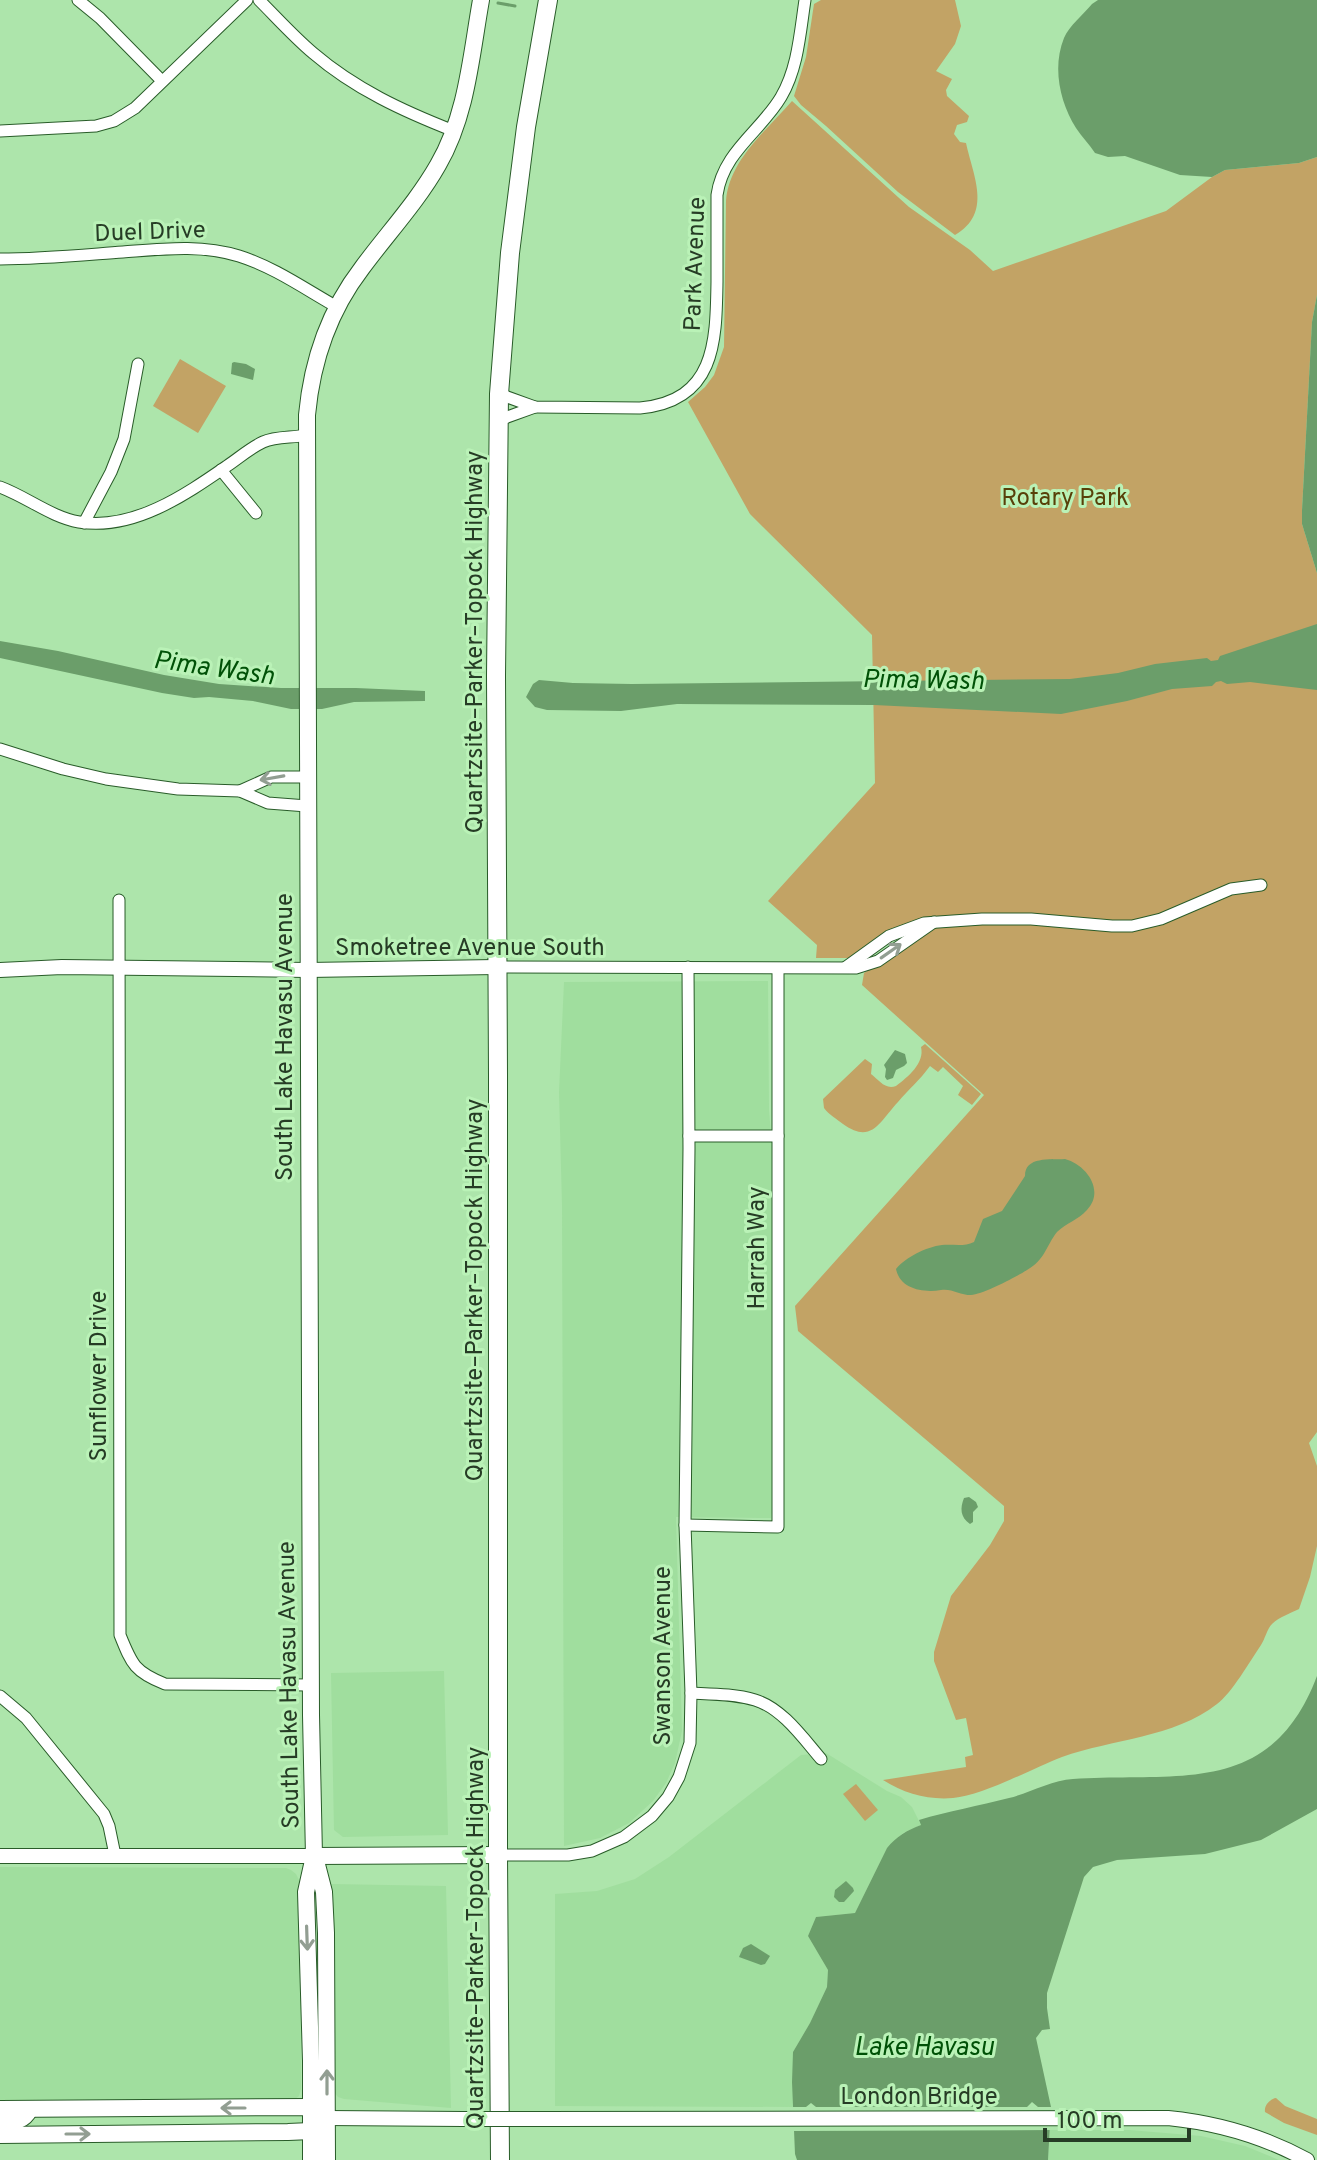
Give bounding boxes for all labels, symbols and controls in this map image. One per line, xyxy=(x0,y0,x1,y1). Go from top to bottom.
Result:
street label: Park Avenue xyxy=(679,196,713,332)
street label: Duel Drive xyxy=(94,216,206,250)
street label: Quartzsite–Parker–Topock Highway xyxy=(461,451,491,833)
park label: Rotary Park xyxy=(1001,484,1129,514)
water label: Pima Wash xyxy=(151,645,276,694)
water label: Pima Wash xyxy=(862,664,984,699)
one-way arrow xyxy=(260,772,286,787)
street label: South Lake Havasu Avenue xyxy=(271,893,301,1181)
street label: Smoketree Avenue South xyxy=(335,934,605,964)
one-way arrow xyxy=(880,943,902,959)
street label: Quartzsite–Parker–Topock Highway xyxy=(461,1099,491,1481)
street label: Harrah Way xyxy=(743,1186,773,1310)
street label: Sunflower Drive xyxy=(85,1291,115,1461)
street label: South Lake Havasu Avenue xyxy=(272,1541,308,1829)
street label: Swanson Avenue xyxy=(649,1566,679,1746)
street label: Quartzsite–Parker–Topock Highway xyxy=(462,1747,492,2129)
one-way arrow xyxy=(299,1924,314,1951)
water label: Lake Havasu xyxy=(854,2032,995,2065)
one-way arrow xyxy=(319,2069,334,2096)
street label: London Bridge xyxy=(840,2083,998,2113)
scale bar xyxy=(1045,2092,1189,2142)
one-way arrow xyxy=(220,2100,247,2116)
text: 100 m xyxy=(1057,2107,1123,2137)
one-way arrow xyxy=(64,2126,91,2142)

